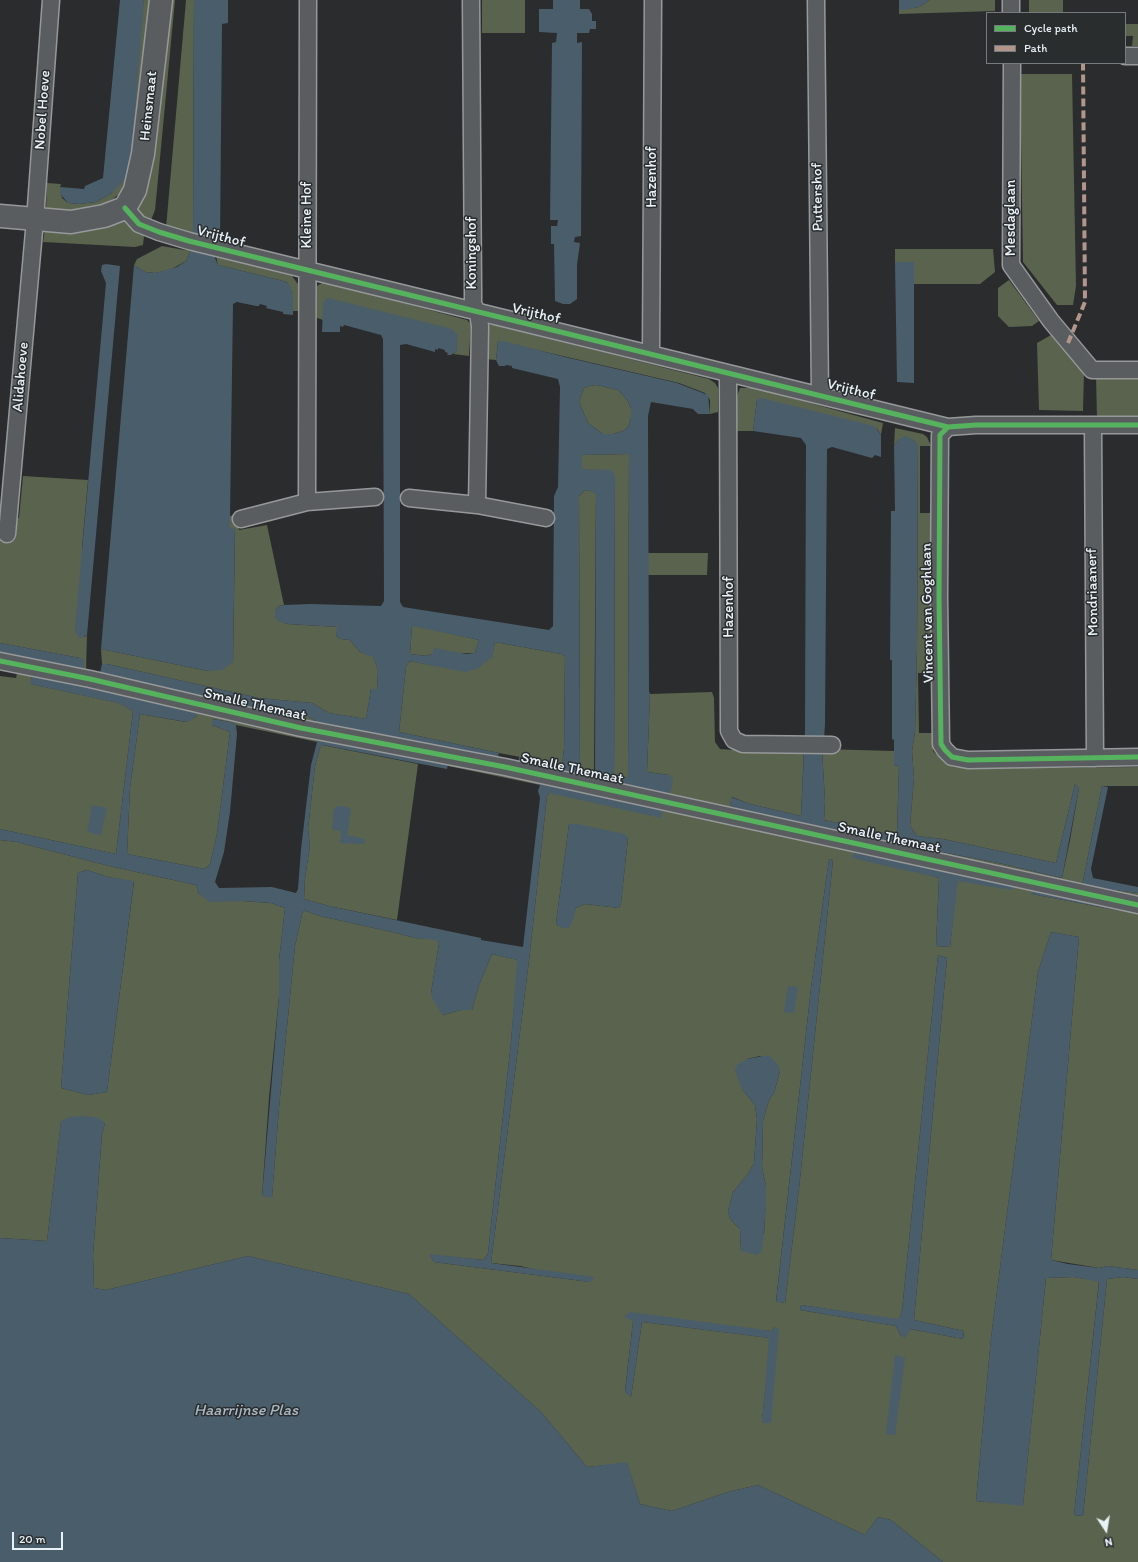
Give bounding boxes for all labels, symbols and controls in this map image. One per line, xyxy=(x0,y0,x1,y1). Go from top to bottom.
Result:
legend xyxy=(986,12,1126,64)
text: Cycle path xyxy=(1024,21,1078,35)
text: Path xyxy=(1024,41,1047,55)
street label: Nobel Hoeve xyxy=(31,70,55,150)
street label: Heinsmaat xyxy=(136,70,162,142)
street label: Hazenhof xyxy=(643,146,661,208)
street label: Puttershof xyxy=(808,163,828,231)
street label: Mesdaglaan xyxy=(1002,180,1020,256)
street label: Kleine Hof xyxy=(298,181,316,249)
street label: Koningshof xyxy=(463,217,481,289)
street label: Vrijthof xyxy=(195,222,247,252)
street label: Vrijthof xyxy=(510,300,562,328)
street label: Alidahoeve xyxy=(9,341,33,413)
street label: Vrijthof xyxy=(825,375,877,405)
street label: Vincent van Goghlaan xyxy=(918,543,938,683)
street label: Mondriaanerf xyxy=(1083,548,1103,636)
street label: Hazenhof xyxy=(720,576,738,638)
street label: Smalle Themaat xyxy=(202,684,308,726)
street label: Smalle Themaat xyxy=(519,749,625,789)
street label: Smalle Themaat xyxy=(836,818,942,858)
water label: Haarrijnse Plas xyxy=(194,1401,298,1421)
north arrow xyxy=(1086,1510,1126,1550)
scale bar xyxy=(14,1524,65,1550)
text: 20 m xyxy=(19,1532,46,1546)
text: N xyxy=(1104,1535,1114,1549)

